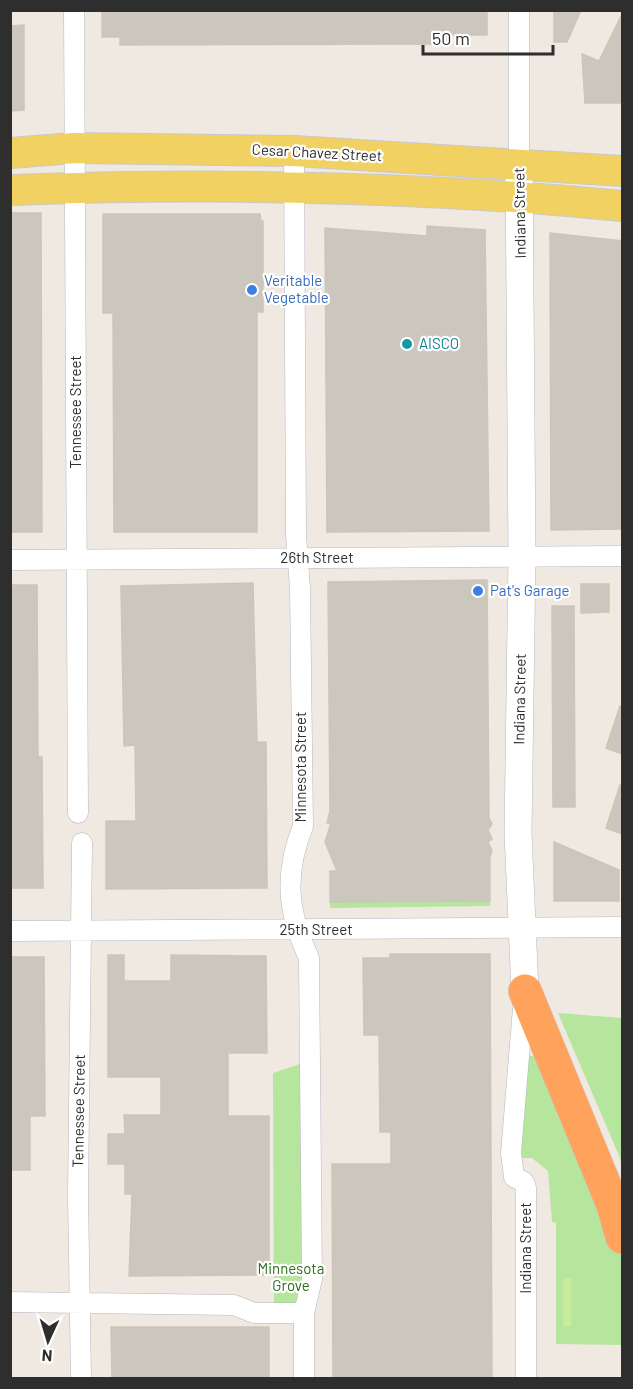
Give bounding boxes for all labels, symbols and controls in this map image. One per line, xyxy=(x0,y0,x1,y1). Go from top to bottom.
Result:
scale bar xyxy=(423,18,554,56)
text: 50 m xyxy=(432,27,470,49)
street label: Cesar Chavez Street xyxy=(251,140,383,164)
street label: Indiana Street xyxy=(509,167,529,259)
place label: Veritable Vegetable xyxy=(264,271,329,306)
marker: Veritable Vegetable xyxy=(245,283,259,297)
place label: AISCO xyxy=(419,334,459,352)
marker: AISCO xyxy=(400,337,414,351)
street label: Tennessee Street xyxy=(66,355,84,469)
street label: 26th Street xyxy=(280,548,354,566)
place label: Pat's Garage xyxy=(490,581,570,599)
marker: Pat's Garage xyxy=(471,584,485,598)
street label: Indiana Street xyxy=(509,653,529,745)
street label: Minnesota Street xyxy=(291,712,309,822)
street label: 25th Street xyxy=(279,920,353,938)
street label: Tennessee Street xyxy=(68,1054,88,1168)
street label: Indiana Street xyxy=(516,1202,534,1294)
park label: Minnesota Grove xyxy=(258,1259,324,1294)
north arrow xyxy=(18,1311,78,1371)
text: N xyxy=(41,1347,53,1366)

